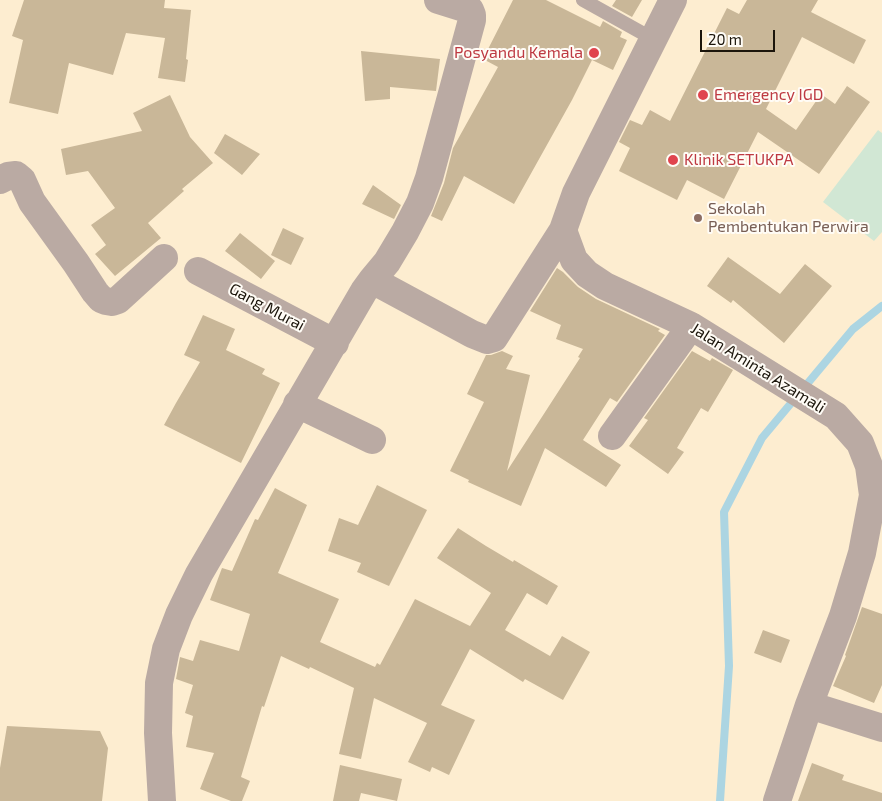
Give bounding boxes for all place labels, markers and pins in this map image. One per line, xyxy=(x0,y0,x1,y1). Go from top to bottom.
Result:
place label: Posyandu Kemala xyxy=(454,43,583,63)
marker: Posyandu Kemala xyxy=(587,46,601,60)
place label: Emergency IGD xyxy=(714,85,823,105)
marker: Emergency IGD xyxy=(696,88,710,102)
place label: Klinik SETUKPA xyxy=(684,150,793,170)
marker: Klinik SETUKPA xyxy=(666,153,680,167)
place label: Sekolah Pembentukan Perwira xyxy=(708,199,869,237)
marker: Sekolah Pembentukan Perwira xyxy=(692,212,704,224)

